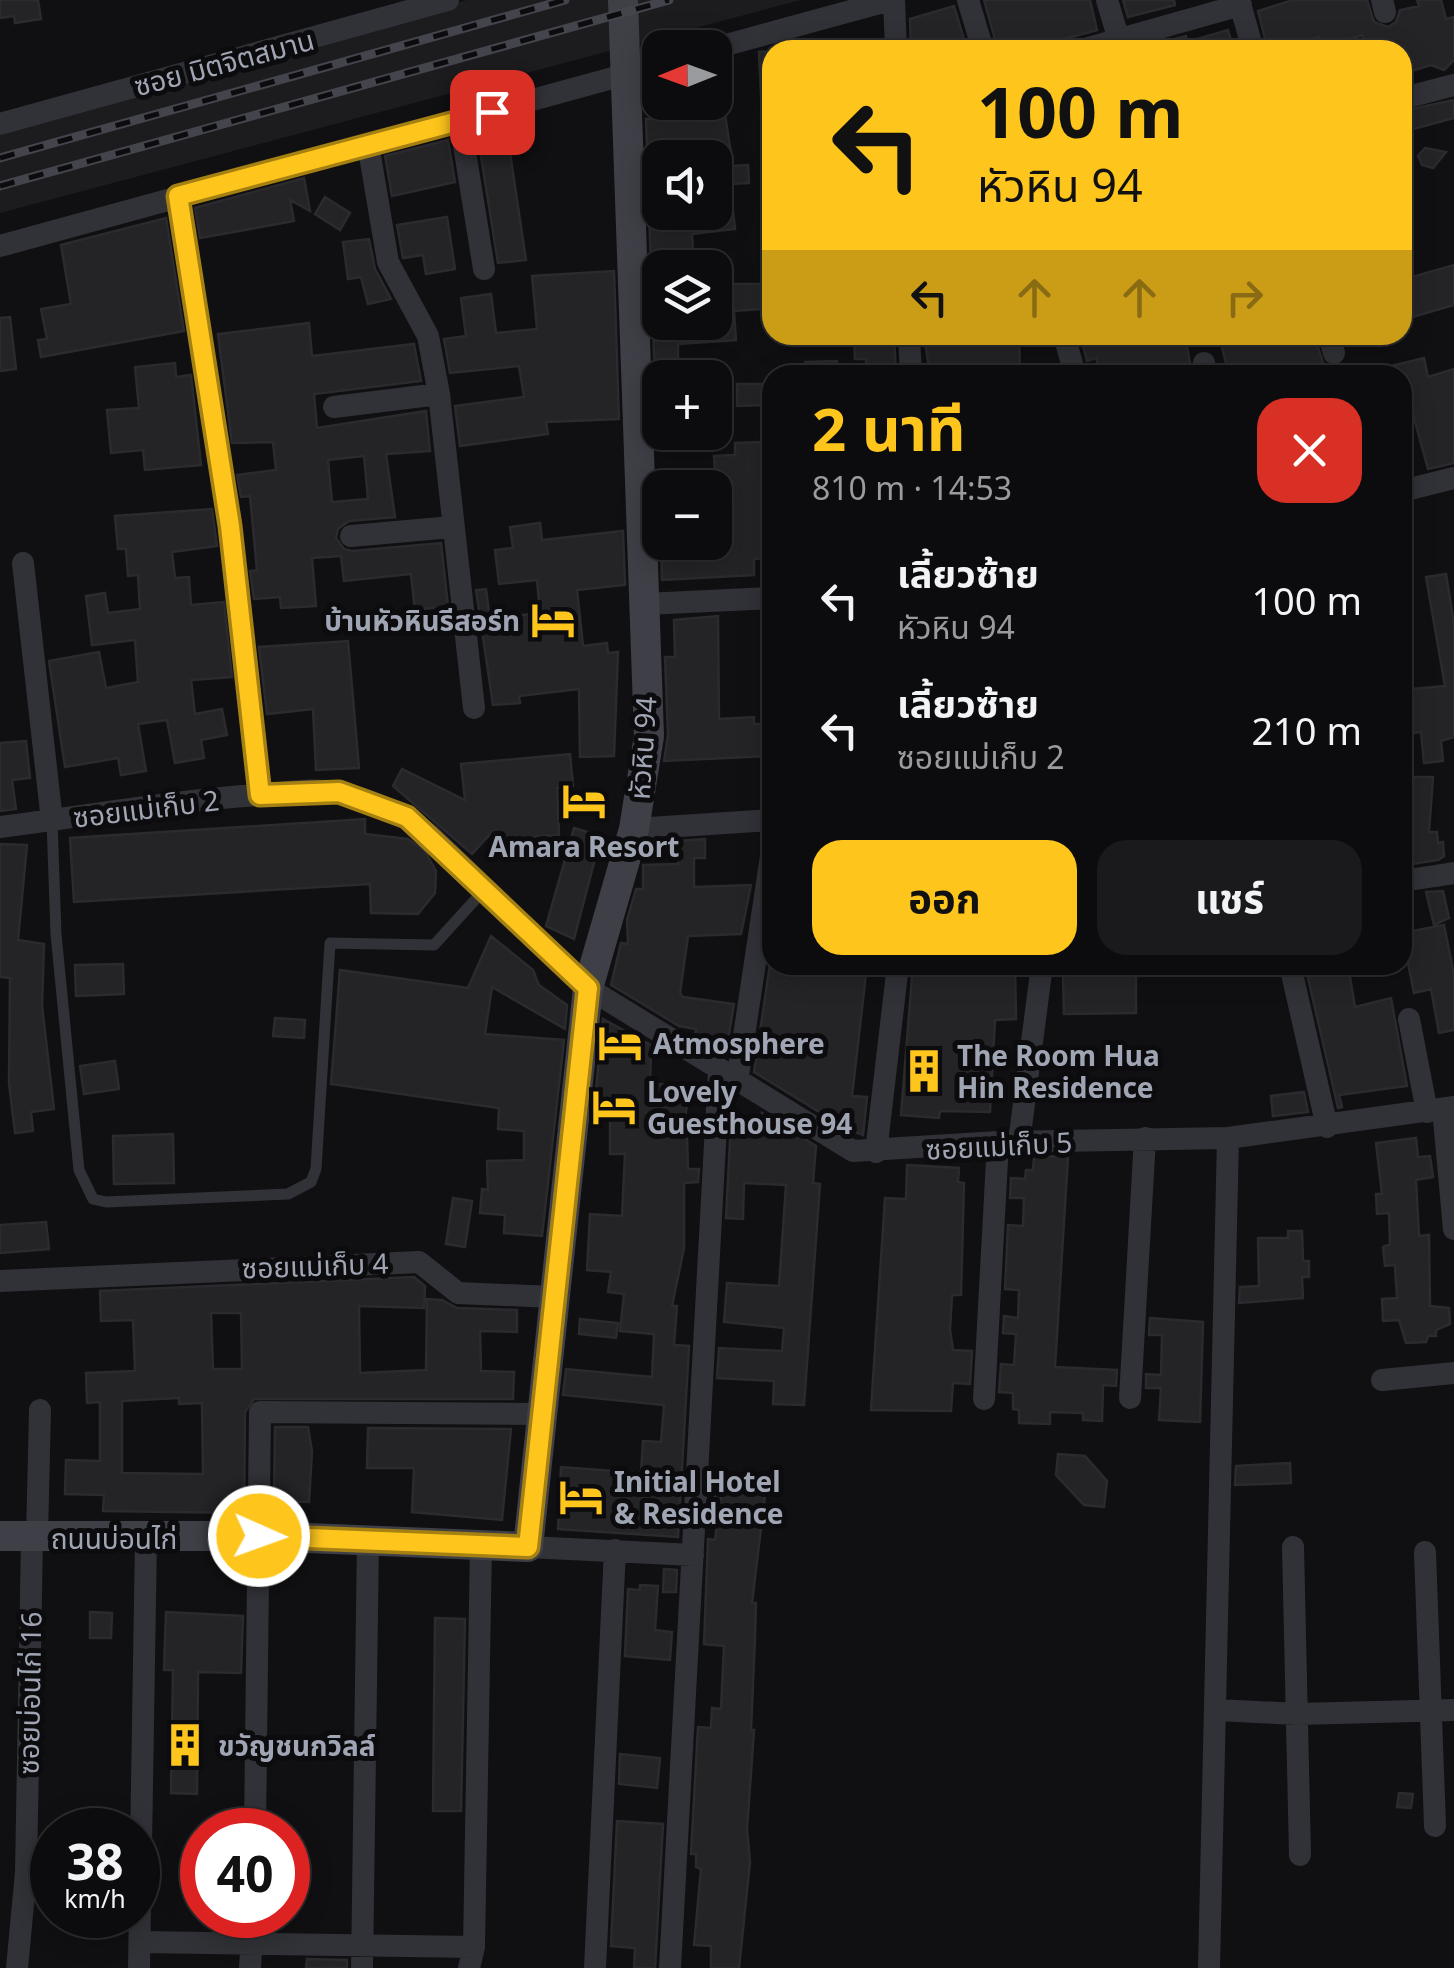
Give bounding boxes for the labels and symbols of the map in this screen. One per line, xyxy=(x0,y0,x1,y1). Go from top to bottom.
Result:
street label: ซอย มิตจิตสมาน xyxy=(130,20,318,104)
north arrow xyxy=(642,30,732,120)
pin xyxy=(450,70,535,155)
hotel icon: บ้านหัวหินรีสอร์ท xyxy=(529,596,577,644)
place label: บ้านหัวหินรีสอร์ท xyxy=(324,601,520,639)
street label: หัวหิน 94 xyxy=(619,695,665,801)
hotel icon: Amara Resort xyxy=(560,777,608,825)
street label: ซอยแม่เก็บ 2 xyxy=(71,780,221,836)
place label: Amara Resort xyxy=(489,827,679,865)
hotel icon: Atmosphere xyxy=(596,1019,644,1067)
place label: Atmosphere xyxy=(653,1024,825,1062)
place label: The Room Hua Hin Residence xyxy=(957,1036,1160,1106)
building icon: The Room Hua Hin Residence xyxy=(900,1047,948,1095)
place label: Lovely Guesthouse 94 xyxy=(647,1072,852,1142)
hotel icon: Lovely Guesthouse 94 xyxy=(590,1083,638,1131)
street label: ซอยแม่เก็บ 5 xyxy=(925,1122,1073,1168)
street label: ซอยแม่เก็บ 4 xyxy=(241,1243,389,1287)
place label: Initial Hotel & Residence xyxy=(614,1462,784,1532)
hotel icon: Initial Hotel & Residence xyxy=(557,1473,605,1521)
position arrow xyxy=(207,1484,311,1588)
street label: ถนนบ่อนไก่ xyxy=(51,1519,177,1557)
street label: ซอยบ่อนไก่ 16 xyxy=(9,1611,49,1775)
building icon: ขวัญชนกวิลล์ xyxy=(161,1721,209,1769)
place label: ขวัญชนกวิลล์ xyxy=(218,1726,375,1764)
speed limit sign: 40 xyxy=(180,1808,310,1938)

